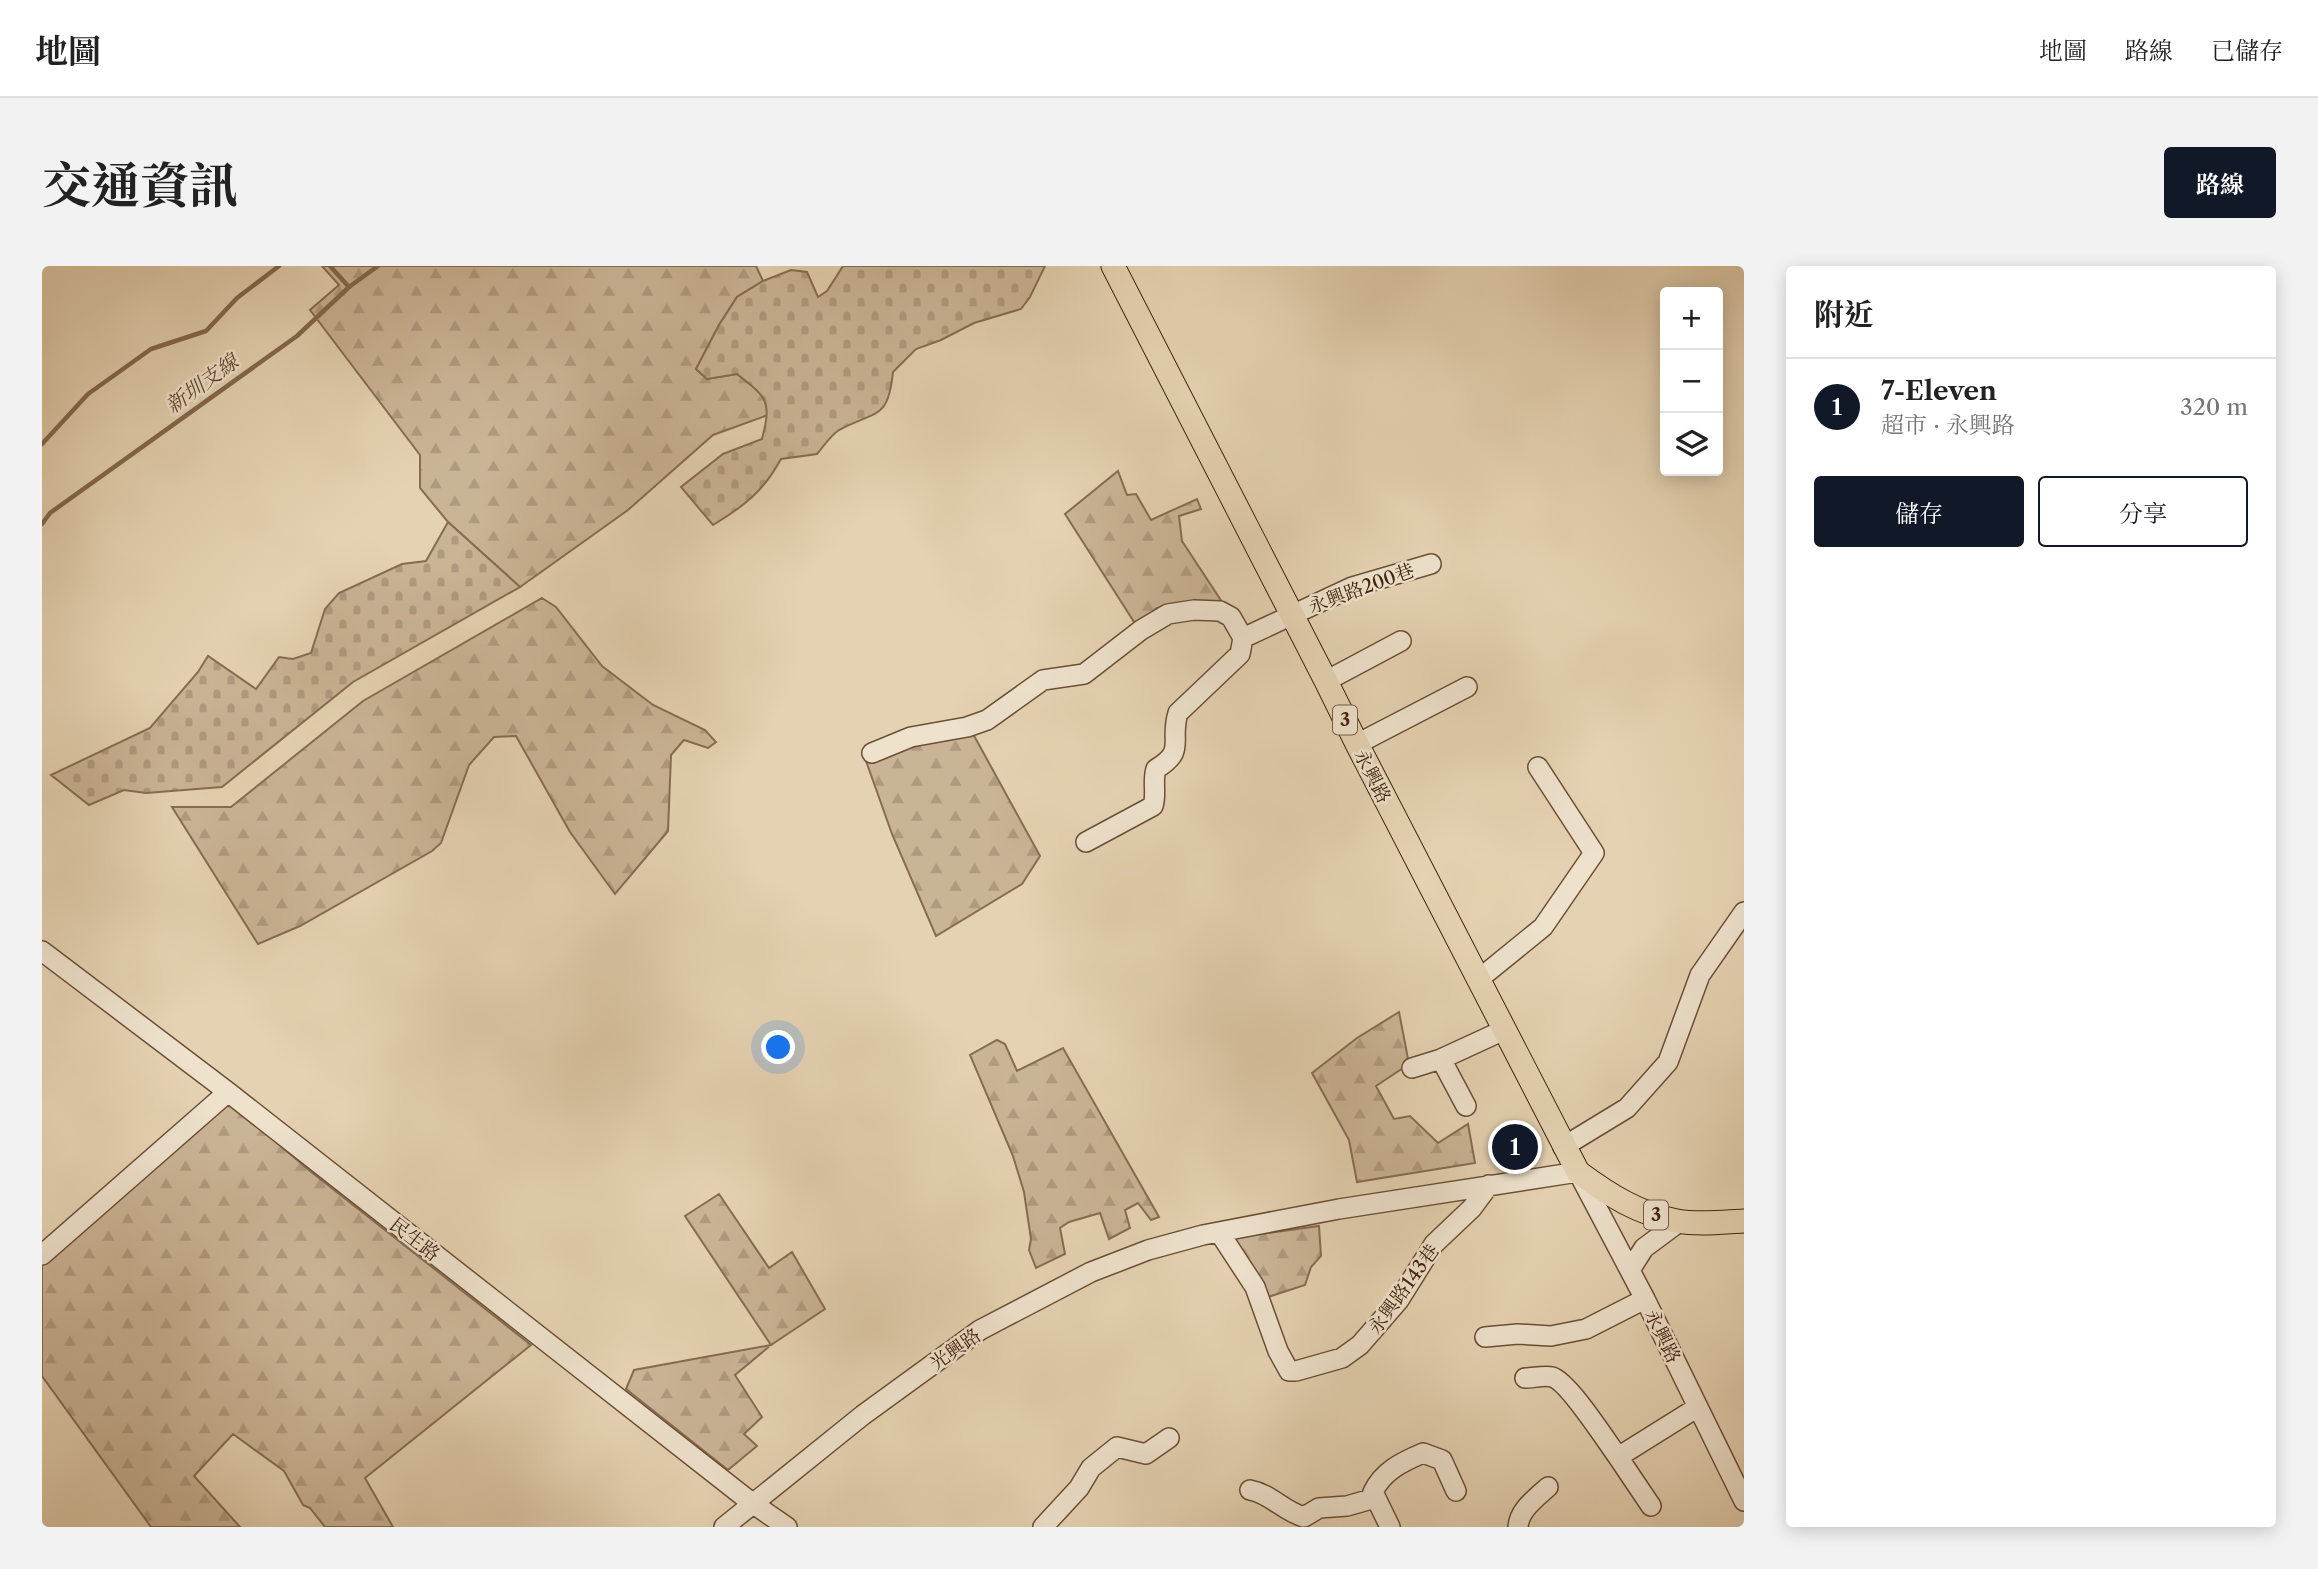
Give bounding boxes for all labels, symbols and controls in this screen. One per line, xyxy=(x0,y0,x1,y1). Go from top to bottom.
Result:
text: 地圖 xyxy=(35,31,101,72)
text: 地圖 xyxy=(2039,36,2087,65)
text: 路線 xyxy=(2125,36,2173,65)
text: 已儲存 xyxy=(2211,36,2283,65)
button: 路線 xyxy=(2164,147,2276,218)
text: 交通資訊 xyxy=(42,155,238,216)
map controls xyxy=(1660,287,1723,476)
button: + xyxy=(1660,287,1723,350)
text: 附近 xyxy=(1814,296,1874,333)
water label: 新圳支線 xyxy=(160,348,245,418)
button: − xyxy=(1660,350,1723,413)
text: 7-Eleven xyxy=(1881,375,1997,407)
text: 1 xyxy=(1832,393,1842,421)
text: 320 m xyxy=(2180,393,2248,421)
text: 超市 · 永興路 xyxy=(1881,411,2015,439)
button: layers xyxy=(1660,413,1723,476)
button: 儲存 xyxy=(1814,476,2024,547)
button: 分享 xyxy=(2038,476,2248,547)
street label: 永興路200巷 xyxy=(1305,559,1417,618)
road number: 3 xyxy=(1333,706,1357,734)
street label: 永興路 xyxy=(1349,746,1396,807)
your location xyxy=(761,1030,795,1064)
pin: 1 xyxy=(1492,1121,1538,1173)
road number: 3 xyxy=(1644,1200,1668,1230)
street label: 民生路 xyxy=(385,1213,444,1266)
street label: 永興路143巷 xyxy=(1363,1240,1444,1339)
street label: 永興路 xyxy=(1640,1306,1685,1367)
street label: 光興路 xyxy=(925,1324,985,1375)

